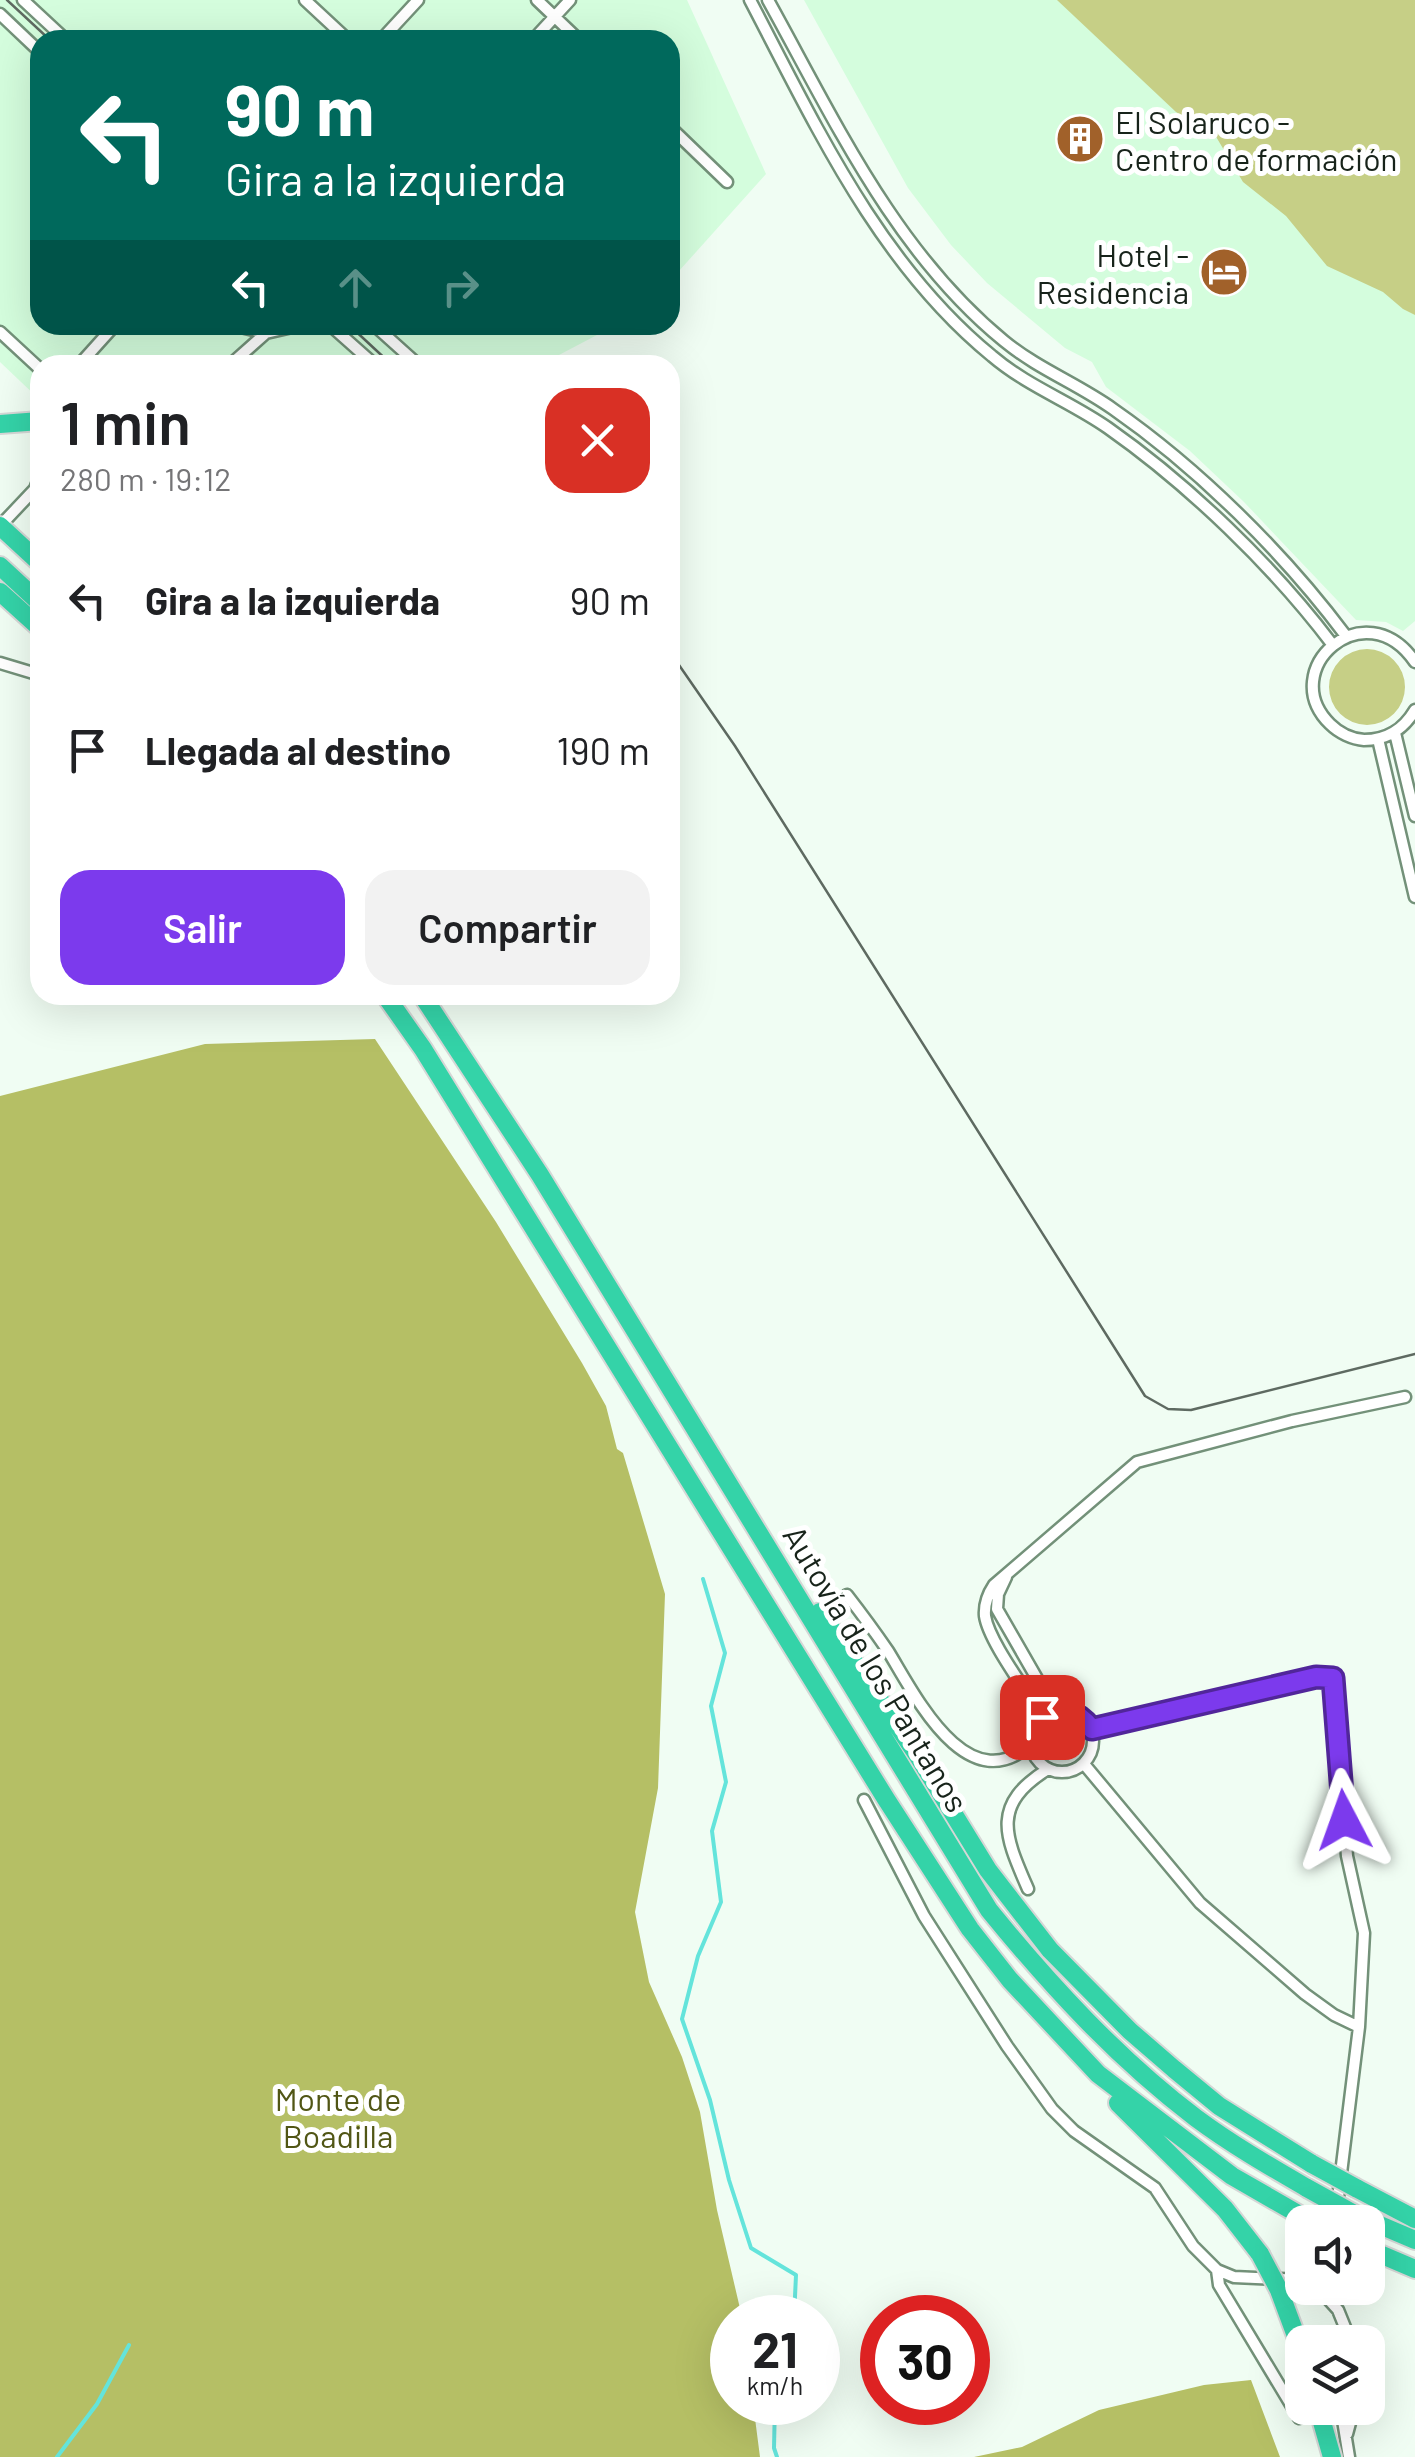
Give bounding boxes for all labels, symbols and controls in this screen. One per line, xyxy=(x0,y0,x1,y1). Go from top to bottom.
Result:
text: 90 m xyxy=(225,66,375,150)
icon: left xyxy=(60,70,190,200)
place label: El Solaruco - Centro de formación xyxy=(1115,102,1398,177)
building icon: El Solaruco - Centro de formación xyxy=(1054,113,1106,165)
text: Gira a la izquierda xyxy=(225,151,566,205)
place label: Hotel - Residencia xyxy=(1036,235,1189,310)
hotel icon: Hotel - Residencia xyxy=(1198,246,1250,298)
icon: left xyxy=(223,260,278,315)
icon: ahead xyxy=(328,260,383,315)
icon: right xyxy=(433,260,488,315)
text: 1 min xyxy=(60,385,191,457)
button: close xyxy=(545,388,650,493)
text: 280 m · 19:12 xyxy=(60,459,231,497)
icon: left xyxy=(60,573,115,628)
text: Gira a la izquierda xyxy=(145,577,440,623)
text: 90 m xyxy=(570,577,650,623)
icon: arrive xyxy=(60,723,115,778)
text: Llegada al destino xyxy=(145,727,451,773)
text: 190 m xyxy=(556,727,650,773)
button: Salir xyxy=(60,870,345,985)
button: Compartir xyxy=(365,870,650,985)
street label: Autovía de los Pantanos xyxy=(776,1518,978,1818)
pin xyxy=(1000,1675,1085,1760)
icon: arrive xyxy=(1015,1690,1070,1745)
position arrow xyxy=(1292,1768,1396,1872)
park label: Monte de Boadilla xyxy=(275,2079,401,2154)
map controls xyxy=(1285,2205,1385,2425)
button: sound xyxy=(1285,2205,1385,2305)
speed limit sign: 30 xyxy=(860,2295,990,2425)
text: 21 xyxy=(752,2318,798,2378)
button: layers xyxy=(1285,2325,1385,2425)
text: km/h xyxy=(747,2370,803,2400)

